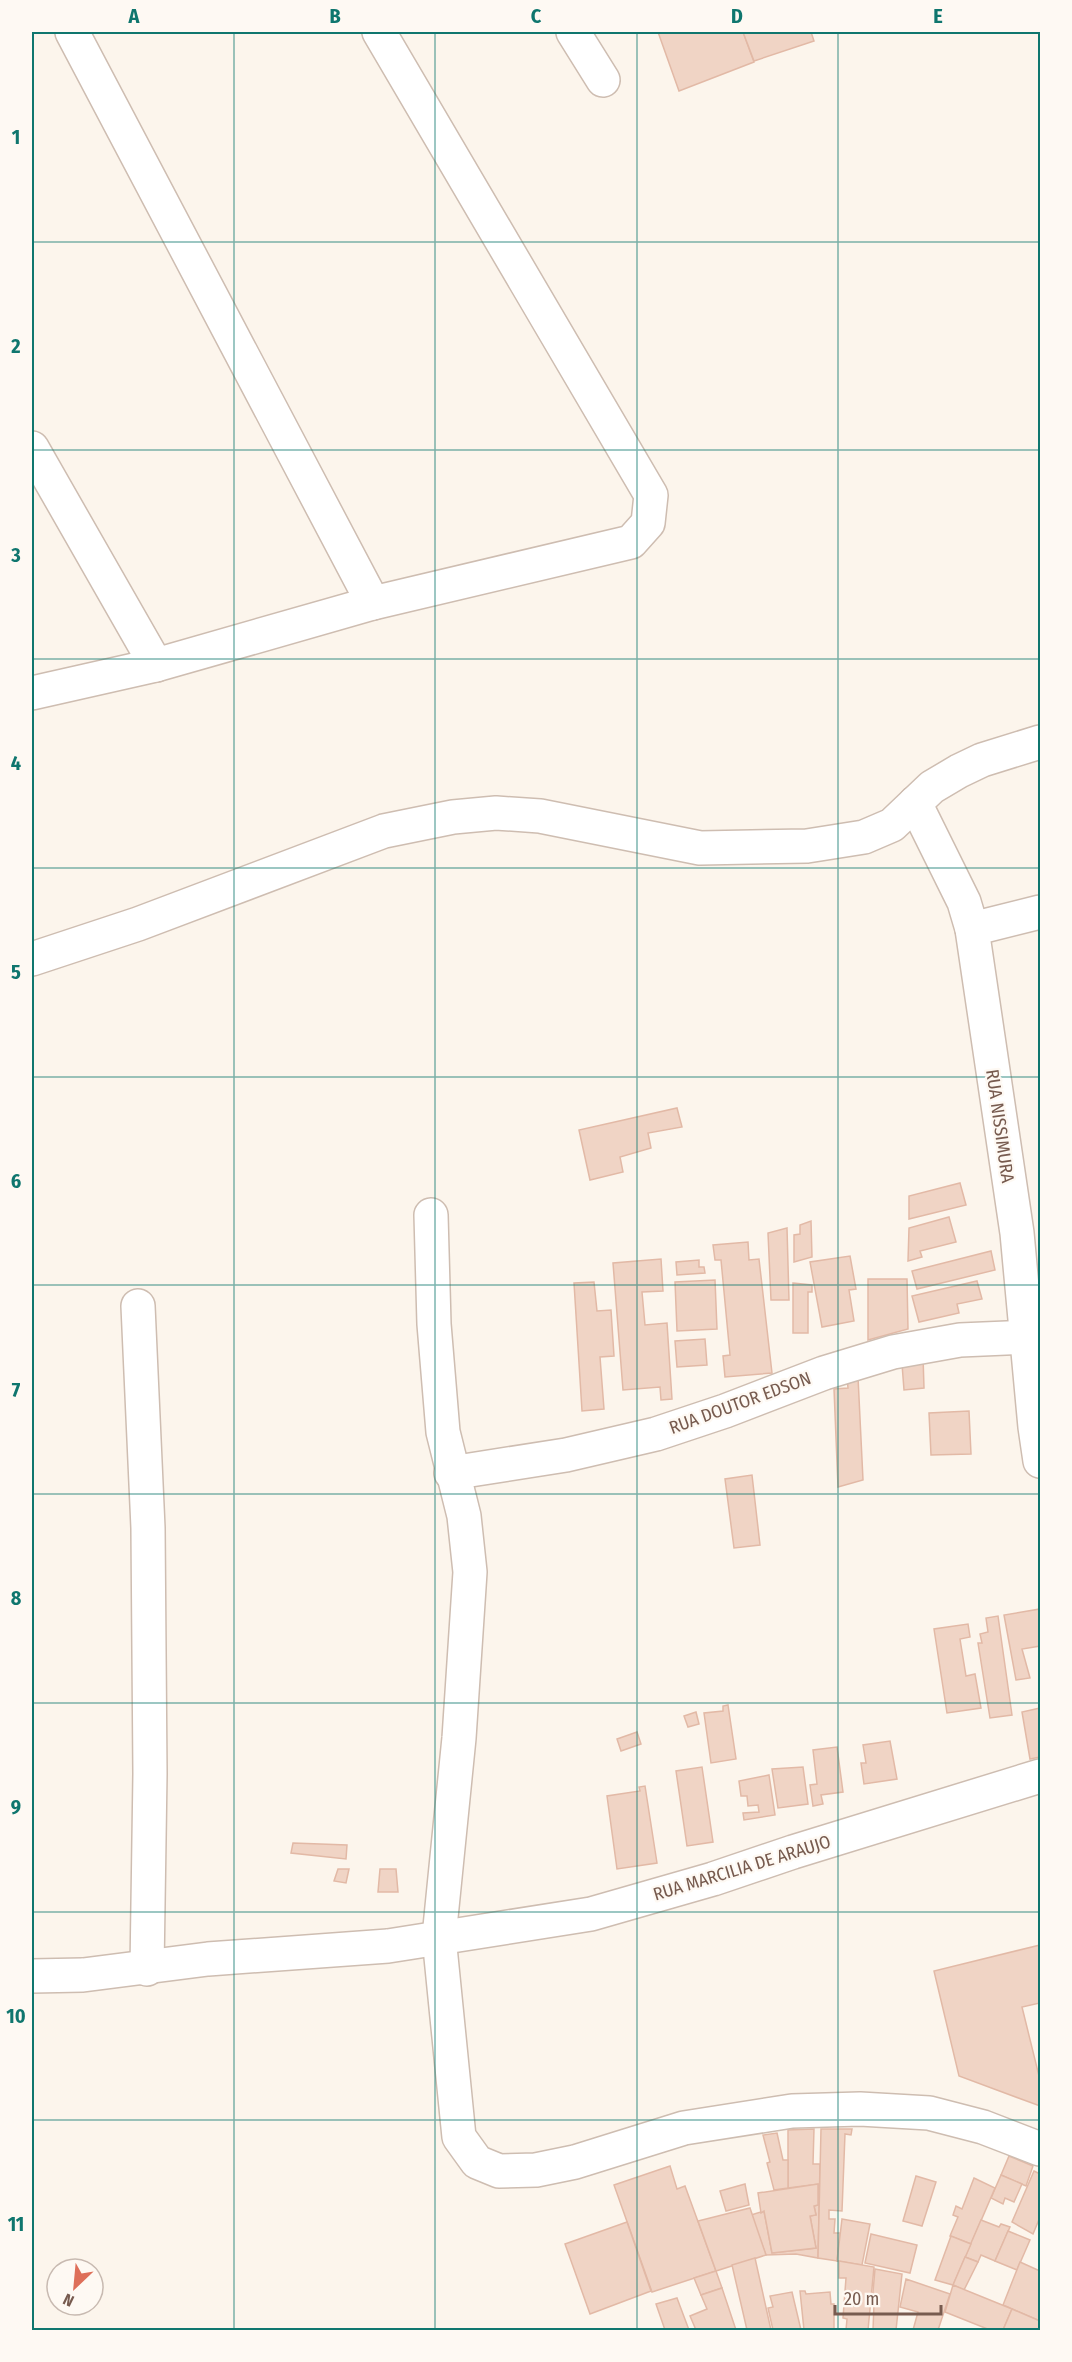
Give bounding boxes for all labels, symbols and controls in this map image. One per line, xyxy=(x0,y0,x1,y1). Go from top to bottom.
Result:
text: A xyxy=(128,4,141,28)
text: B xyxy=(329,4,341,28)
text: C xyxy=(531,4,542,28)
text: D xyxy=(731,4,743,28)
text: E xyxy=(933,4,943,28)
text: 1 xyxy=(12,125,20,149)
text: 2 xyxy=(10,334,21,358)
text: 3 xyxy=(10,543,21,567)
text: 4 xyxy=(11,751,21,775)
text: 5 xyxy=(11,960,21,984)
street label: RUA NISSIMURA xyxy=(981,1068,1019,1185)
text: 6 xyxy=(11,1169,21,1193)
street label: RUA DOUTOR EDSON xyxy=(666,1367,814,1439)
text: 7 xyxy=(12,1378,21,1402)
text: 8 xyxy=(11,1586,22,1610)
text: 9 xyxy=(11,1795,21,1819)
street label: RUA MARCILIA DE ARAUJO xyxy=(651,1831,833,1905)
text: 10 xyxy=(6,2004,26,2028)
text: 11 xyxy=(8,2212,24,2236)
north arrow xyxy=(45,2257,105,2317)
scale bar xyxy=(835,2278,942,2316)
text: 20 m xyxy=(844,2288,879,2310)
text: N xyxy=(60,2289,77,2311)

